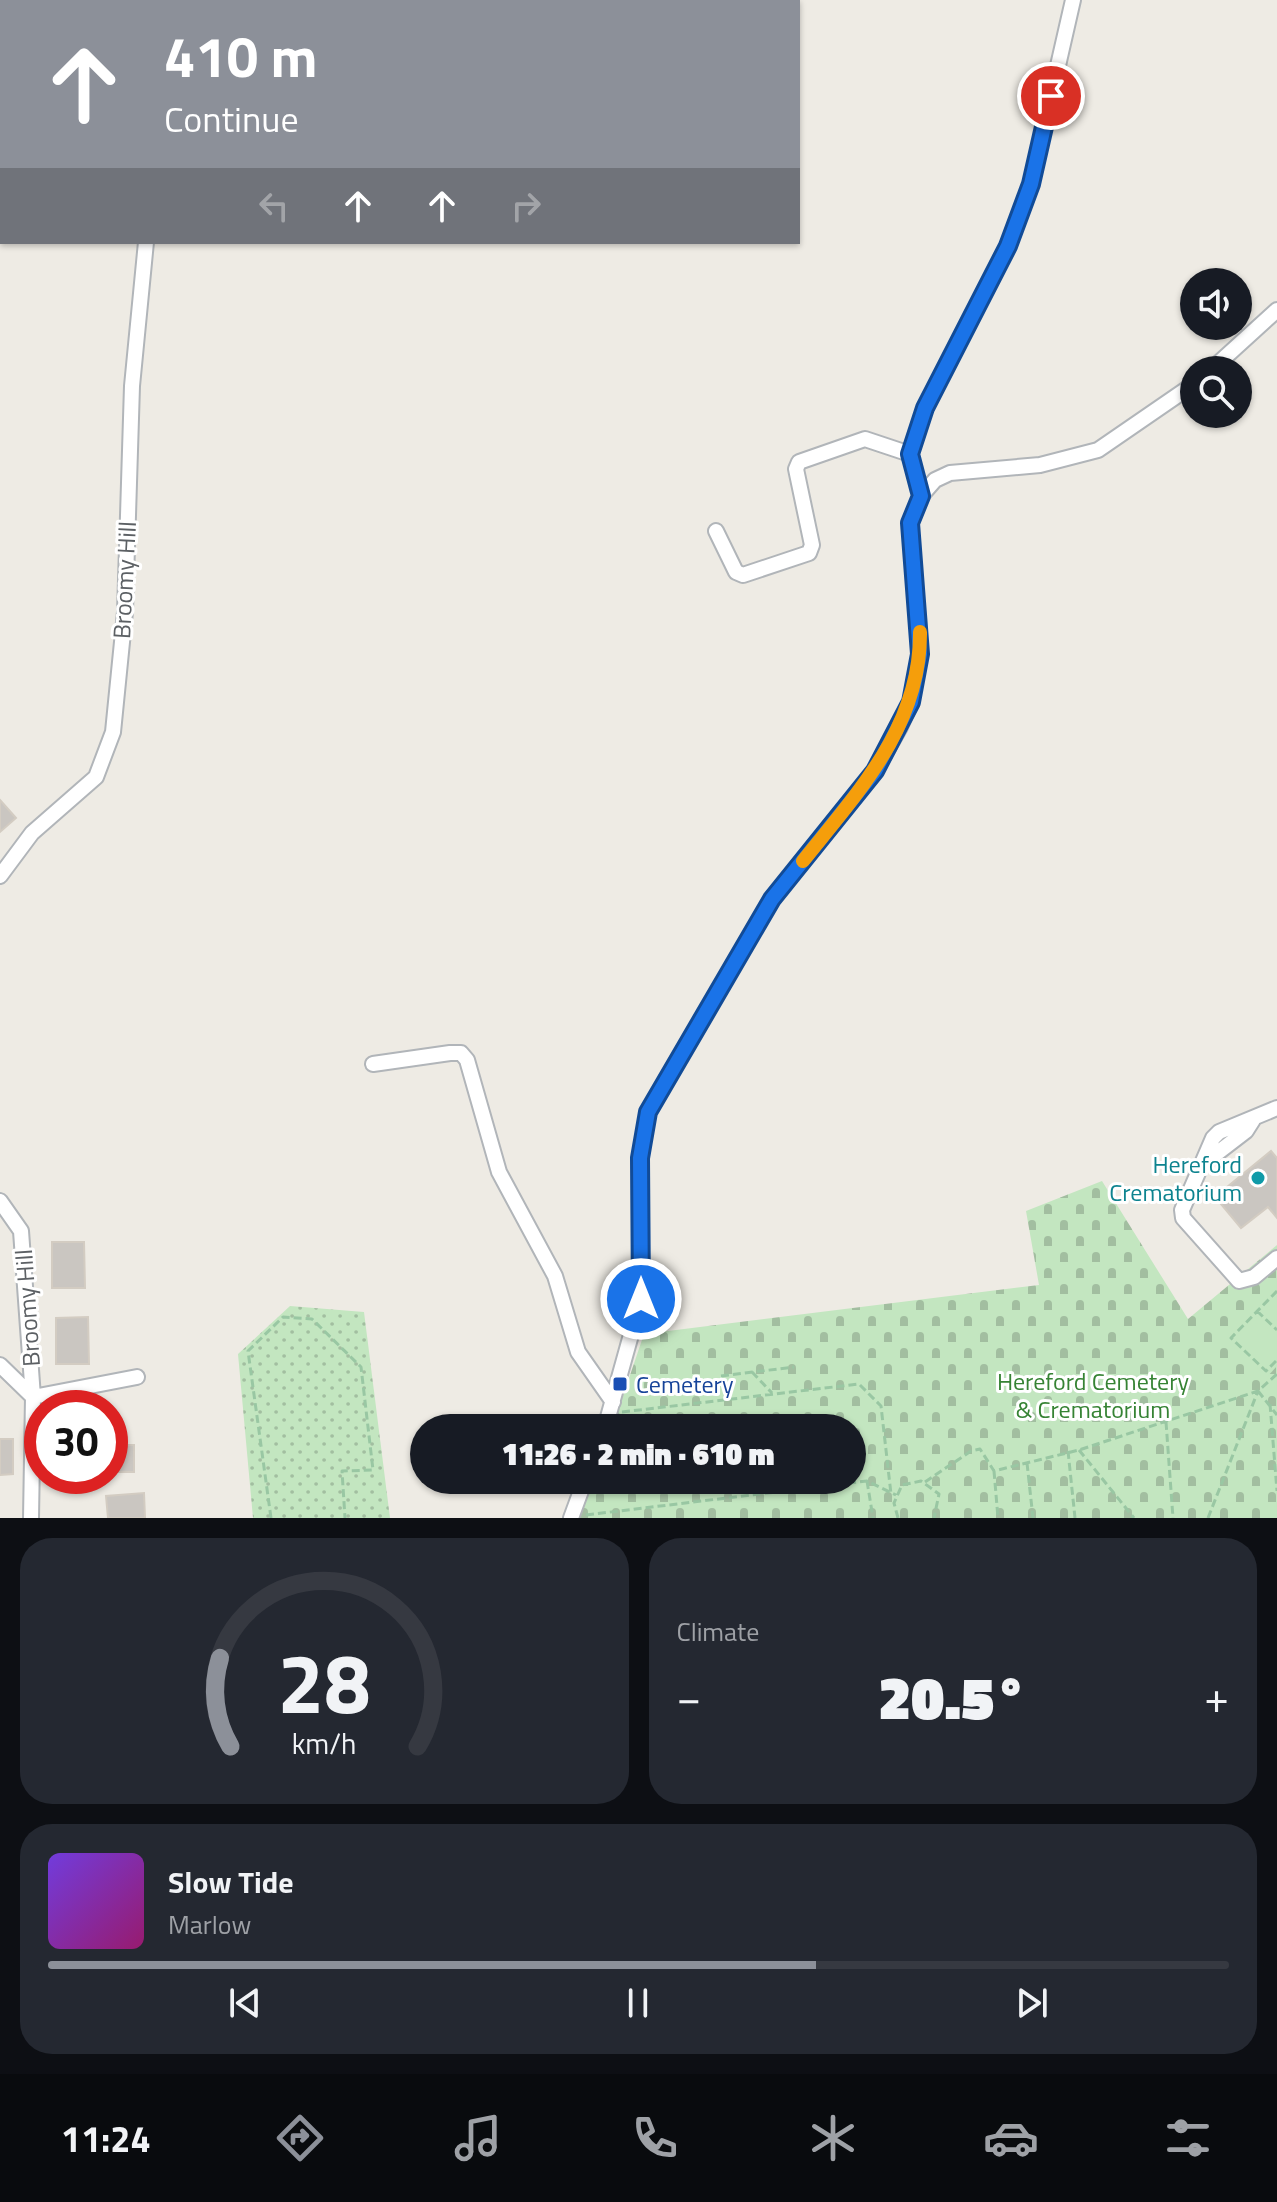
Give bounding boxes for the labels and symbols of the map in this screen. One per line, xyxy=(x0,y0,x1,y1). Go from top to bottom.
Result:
pin xyxy=(1017,62,1085,130)
street label: Broomy Hill xyxy=(103,520,145,640)
place label: Hereford Crematorium xyxy=(1109,1146,1242,1210)
marker: Hereford Crematorium xyxy=(1249,1169,1267,1187)
street label: Broomy Hill xyxy=(5,1248,49,1368)
position arrow xyxy=(599,1257,683,1341)
park label: Hereford Cemetery & Crematorium xyxy=(997,1363,1190,1427)
place label: Cemetery xyxy=(636,1366,734,1402)
marker: Cemetery xyxy=(611,1375,629,1393)
speed limit sign: 30 xyxy=(24,1390,128,1494)

